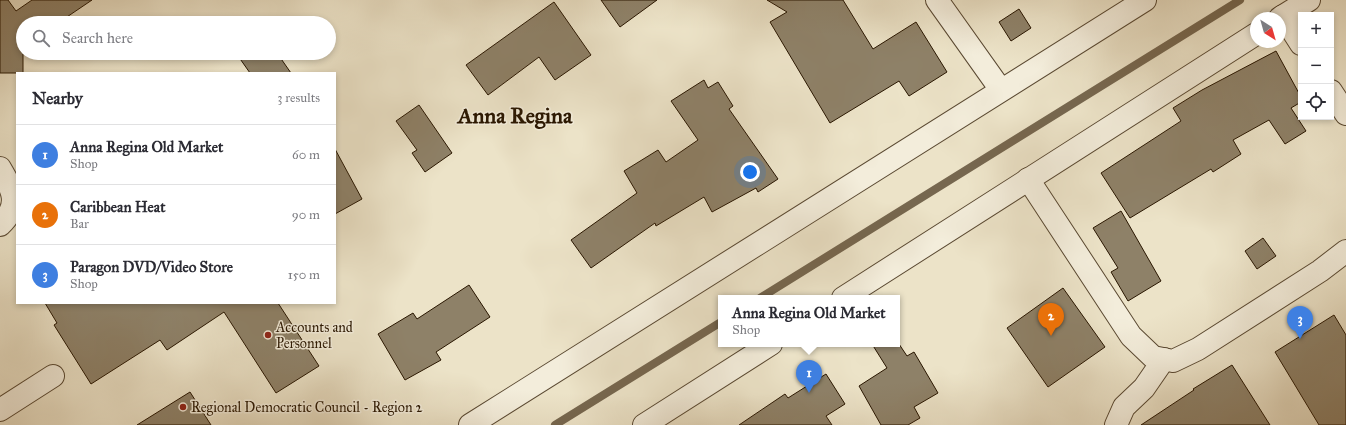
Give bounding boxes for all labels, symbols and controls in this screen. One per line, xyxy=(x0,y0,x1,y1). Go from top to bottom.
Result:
north arrow xyxy=(1250,12,1286,48)
map controls xyxy=(1298,12,1334,120)
button: + xyxy=(1298,12,1334,48)
search box xyxy=(16,16,336,60)
icon: search xyxy=(30,27,52,49)
text: Search here xyxy=(62,29,133,47)
button: − xyxy=(1298,48,1334,84)
button: locate xyxy=(1298,84,1334,120)
text: Nearby xyxy=(32,88,83,109)
text: 3 results xyxy=(277,90,320,106)
district label: Anna Regina xyxy=(456,102,573,129)
text: Anna Regina Old Market xyxy=(70,138,223,156)
text: 1 xyxy=(42,147,48,163)
text: 60 m xyxy=(292,147,320,163)
text: Shop xyxy=(70,156,98,172)
your location xyxy=(740,162,760,182)
text: Caribbean Heat xyxy=(70,198,165,216)
text: 2 xyxy=(42,207,48,223)
text: 90 m xyxy=(292,207,320,223)
text: Bar xyxy=(70,216,89,232)
text: Paragon DVD/Video Store xyxy=(70,258,233,276)
text: 3 xyxy=(42,267,48,283)
text: 150 m xyxy=(288,267,320,283)
text: Shop xyxy=(70,276,98,292)
popup xyxy=(718,295,900,347)
pin: 2 xyxy=(1038,303,1064,336)
text: Anna Regina Old Market xyxy=(732,304,886,322)
pin: 3 xyxy=(1287,306,1313,339)
place label: Accounts and Personnel xyxy=(275,319,353,352)
text: Shop xyxy=(732,322,760,338)
marker: Accounts and Personnel xyxy=(263,330,273,340)
pin: 1 xyxy=(796,360,822,393)
place label: Regional Democratic Council - Region 2 xyxy=(191,399,423,416)
marker: Regional Democratic Council - Region 2 xyxy=(178,402,188,412)

